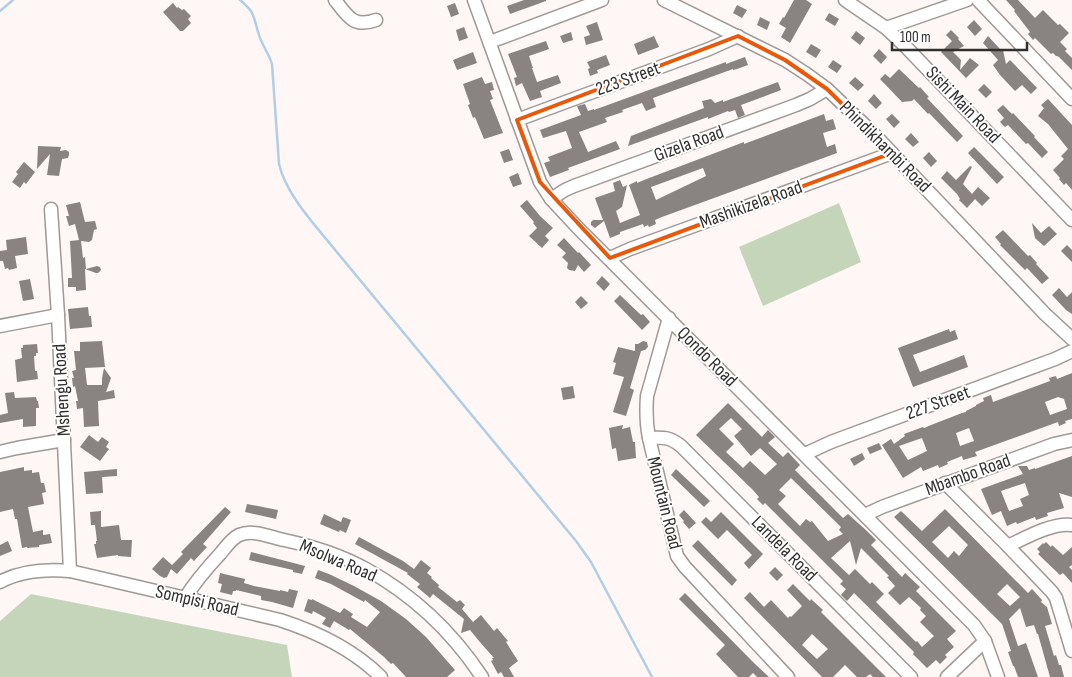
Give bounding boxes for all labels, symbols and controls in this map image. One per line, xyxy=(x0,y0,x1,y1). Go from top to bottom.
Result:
scale bar xyxy=(892,20,1027,52)
text: 100 m xyxy=(900,28,931,47)
street label: 223 Street xyxy=(593,57,663,101)
street label: Sishi Main Road xyxy=(921,62,1005,148)
street label: Phindikhambi Road xyxy=(834,96,936,198)
street label: Gizela Road xyxy=(651,121,727,167)
street label: Mashikizela Road xyxy=(697,176,805,234)
street label: Qondo Road xyxy=(672,322,742,392)
street label: Mshengu Road xyxy=(48,343,76,437)
street label: 227 Street xyxy=(903,381,973,425)
street label: Mbambo Road xyxy=(922,449,1014,501)
street label: Mountain Road xyxy=(641,454,687,552)
street label: Landela Road xyxy=(746,511,822,587)
street label: Msolwa Road xyxy=(296,534,380,588)
street label: Sompisi Road xyxy=(153,580,241,622)

